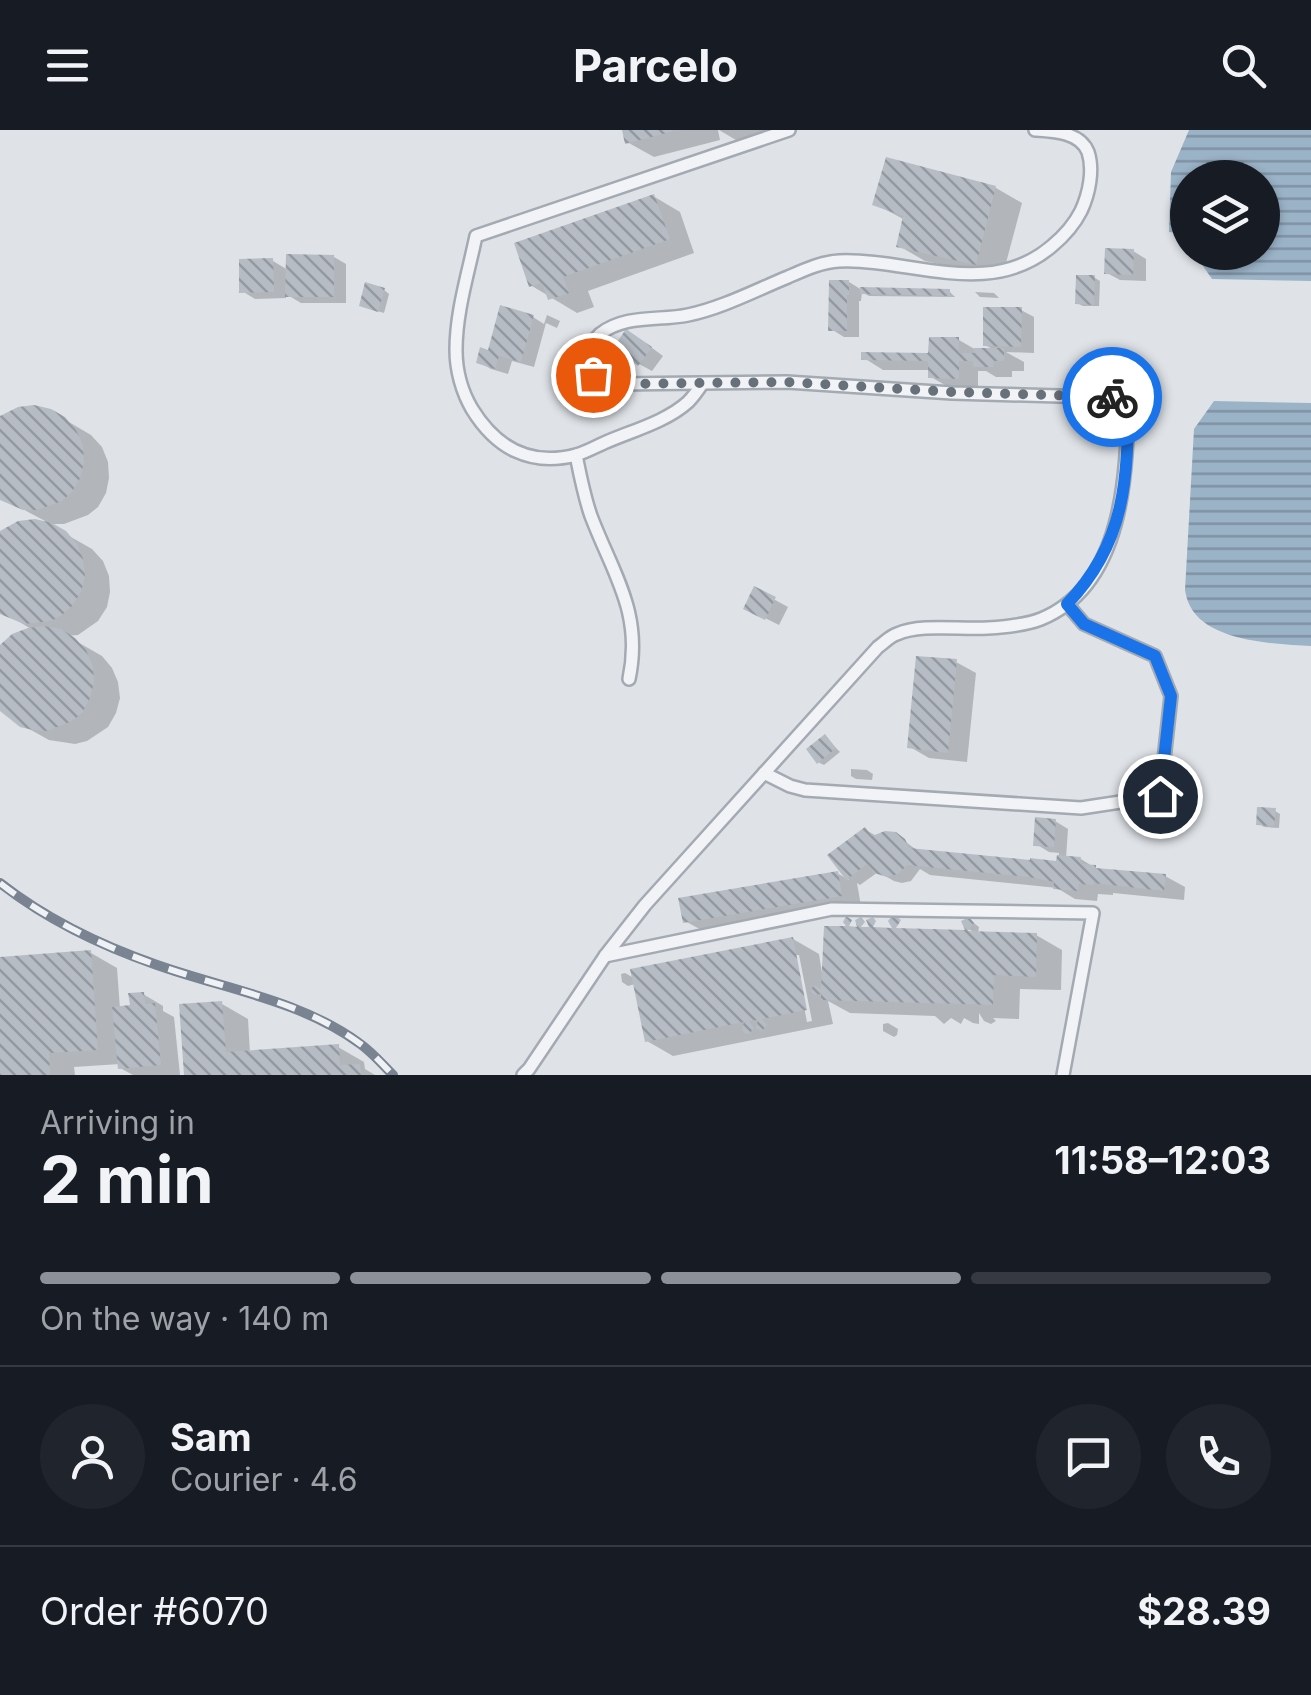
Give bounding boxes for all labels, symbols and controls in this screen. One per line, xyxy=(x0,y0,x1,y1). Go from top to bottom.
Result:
icon: menu xyxy=(40,38,95,93)
text: Parcelo xyxy=(573,38,738,93)
icon: search xyxy=(1216,38,1271,93)
map controls xyxy=(1170,160,1280,270)
button: layers xyxy=(1170,160,1280,270)
pin xyxy=(551,333,636,418)
courier xyxy=(1062,347,1162,447)
icon: bag xyxy=(566,348,621,403)
icon: bike xyxy=(1085,370,1140,425)
pin xyxy=(1118,754,1203,839)
icon: home xyxy=(1133,769,1188,824)
text: Arriving in xyxy=(40,1103,195,1142)
text: 11:58–12:03 xyxy=(1054,1137,1271,1183)
text: 2 min xyxy=(40,1140,214,1219)
text: On the way · 140 m xyxy=(40,1299,329,1338)
button: person xyxy=(40,1404,145,1509)
button: chat xyxy=(1036,1404,1141,1509)
button: phone xyxy=(1166,1404,1271,1509)
text: Sam xyxy=(170,1414,252,1460)
text: Courier · 4.6 xyxy=(170,1460,358,1499)
text: Order #6070 xyxy=(40,1588,269,1634)
text: $28.39 xyxy=(1137,1588,1271,1634)

